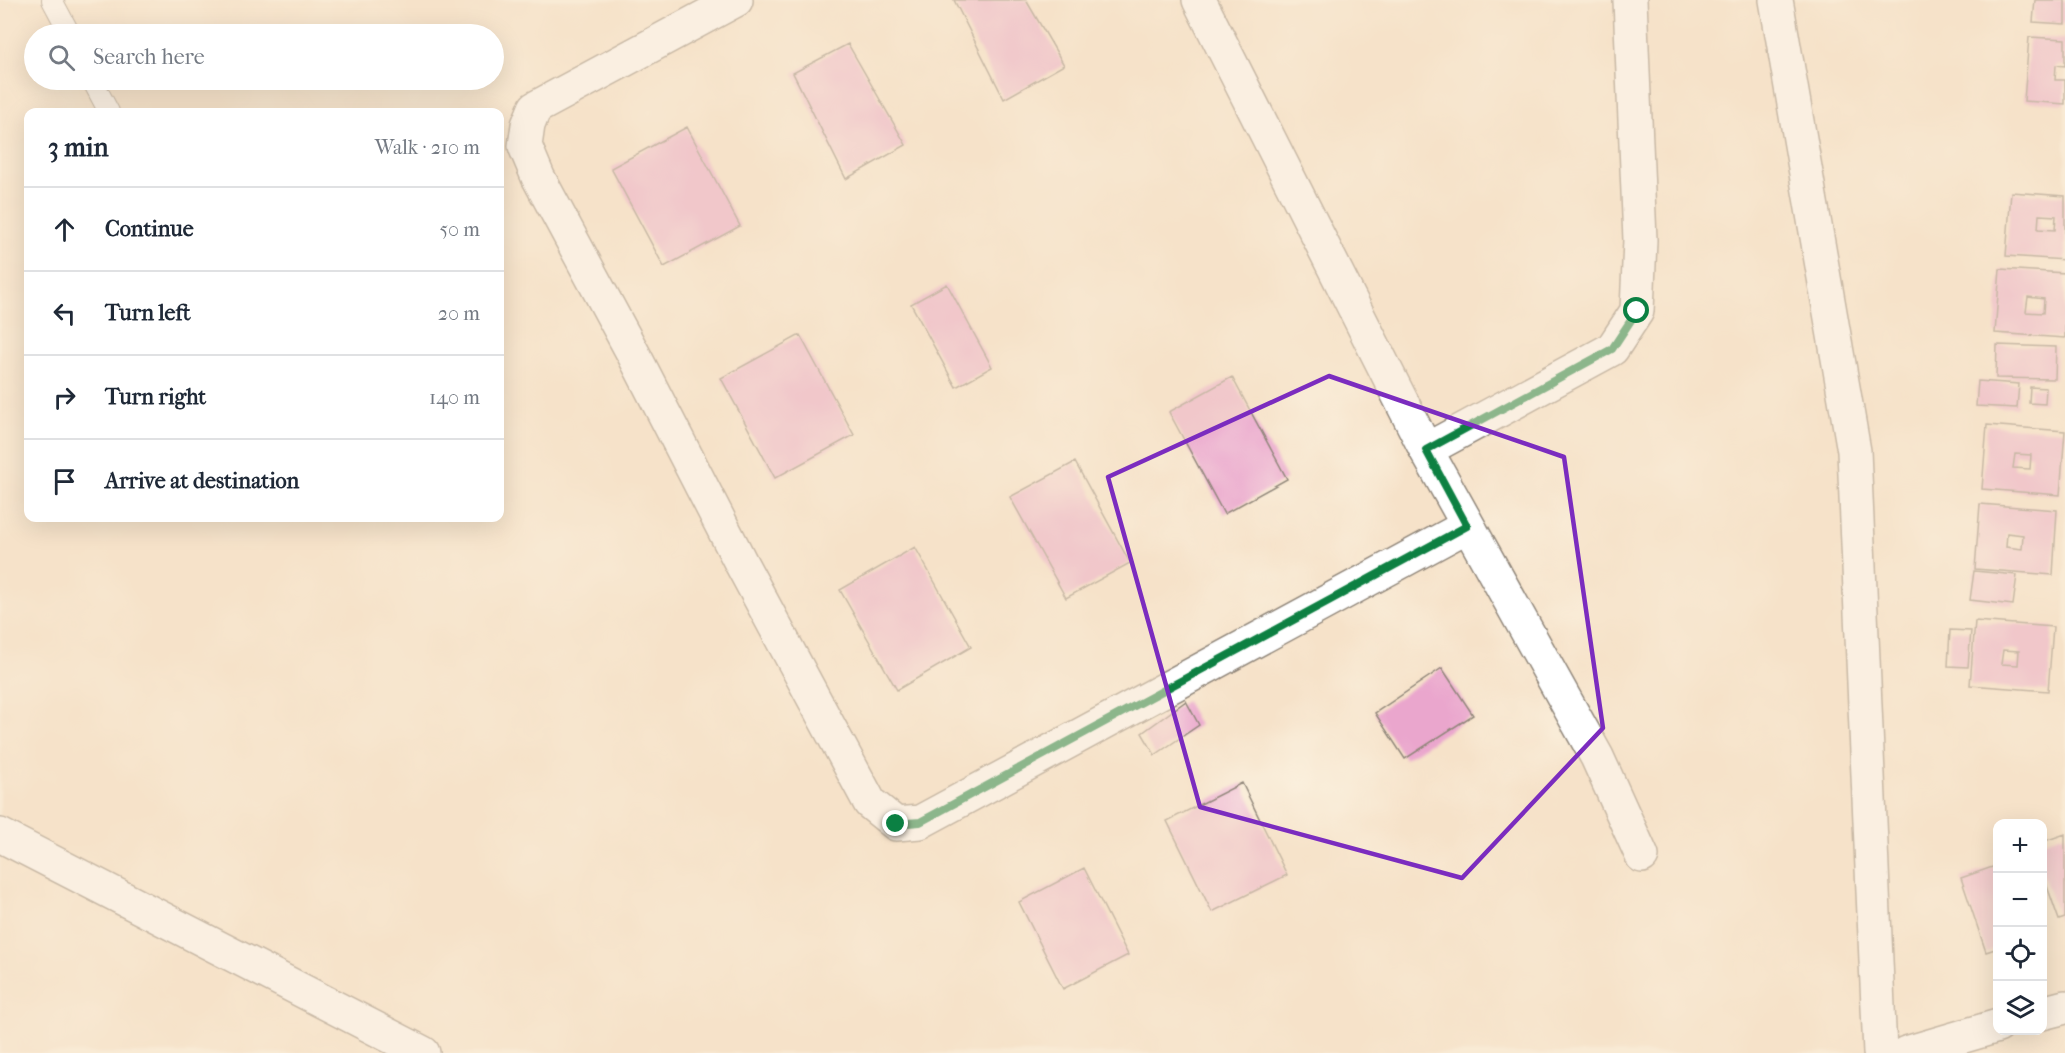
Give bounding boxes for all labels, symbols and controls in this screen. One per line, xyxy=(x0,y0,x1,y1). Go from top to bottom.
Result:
search box xyxy=(24,24,504,90)
icon: search xyxy=(45,41,78,74)
text: Search here xyxy=(93,44,205,70)
text: 3 min xyxy=(48,132,109,163)
text: Walk · 210 m xyxy=(375,136,480,159)
icon: ahead xyxy=(48,213,81,246)
text: Continue xyxy=(105,216,194,242)
text: 50 m xyxy=(439,218,480,241)
icon: left xyxy=(48,297,81,330)
route start xyxy=(1623,297,1649,323)
text: Turn left xyxy=(105,300,191,326)
text: 20 m xyxy=(438,302,480,325)
icon: right xyxy=(48,381,81,414)
text: Turn right xyxy=(105,384,206,410)
text: 140 m xyxy=(429,386,480,409)
icon: arrive xyxy=(48,465,81,498)
text: Arrive at destination xyxy=(105,468,299,494)
route end xyxy=(882,810,908,836)
map controls xyxy=(1993,819,2047,1035)
button: + xyxy=(1993,819,2047,873)
button: − xyxy=(1993,873,2047,927)
button: locate xyxy=(1993,927,2047,981)
button: layers xyxy=(1993,981,2047,1035)

